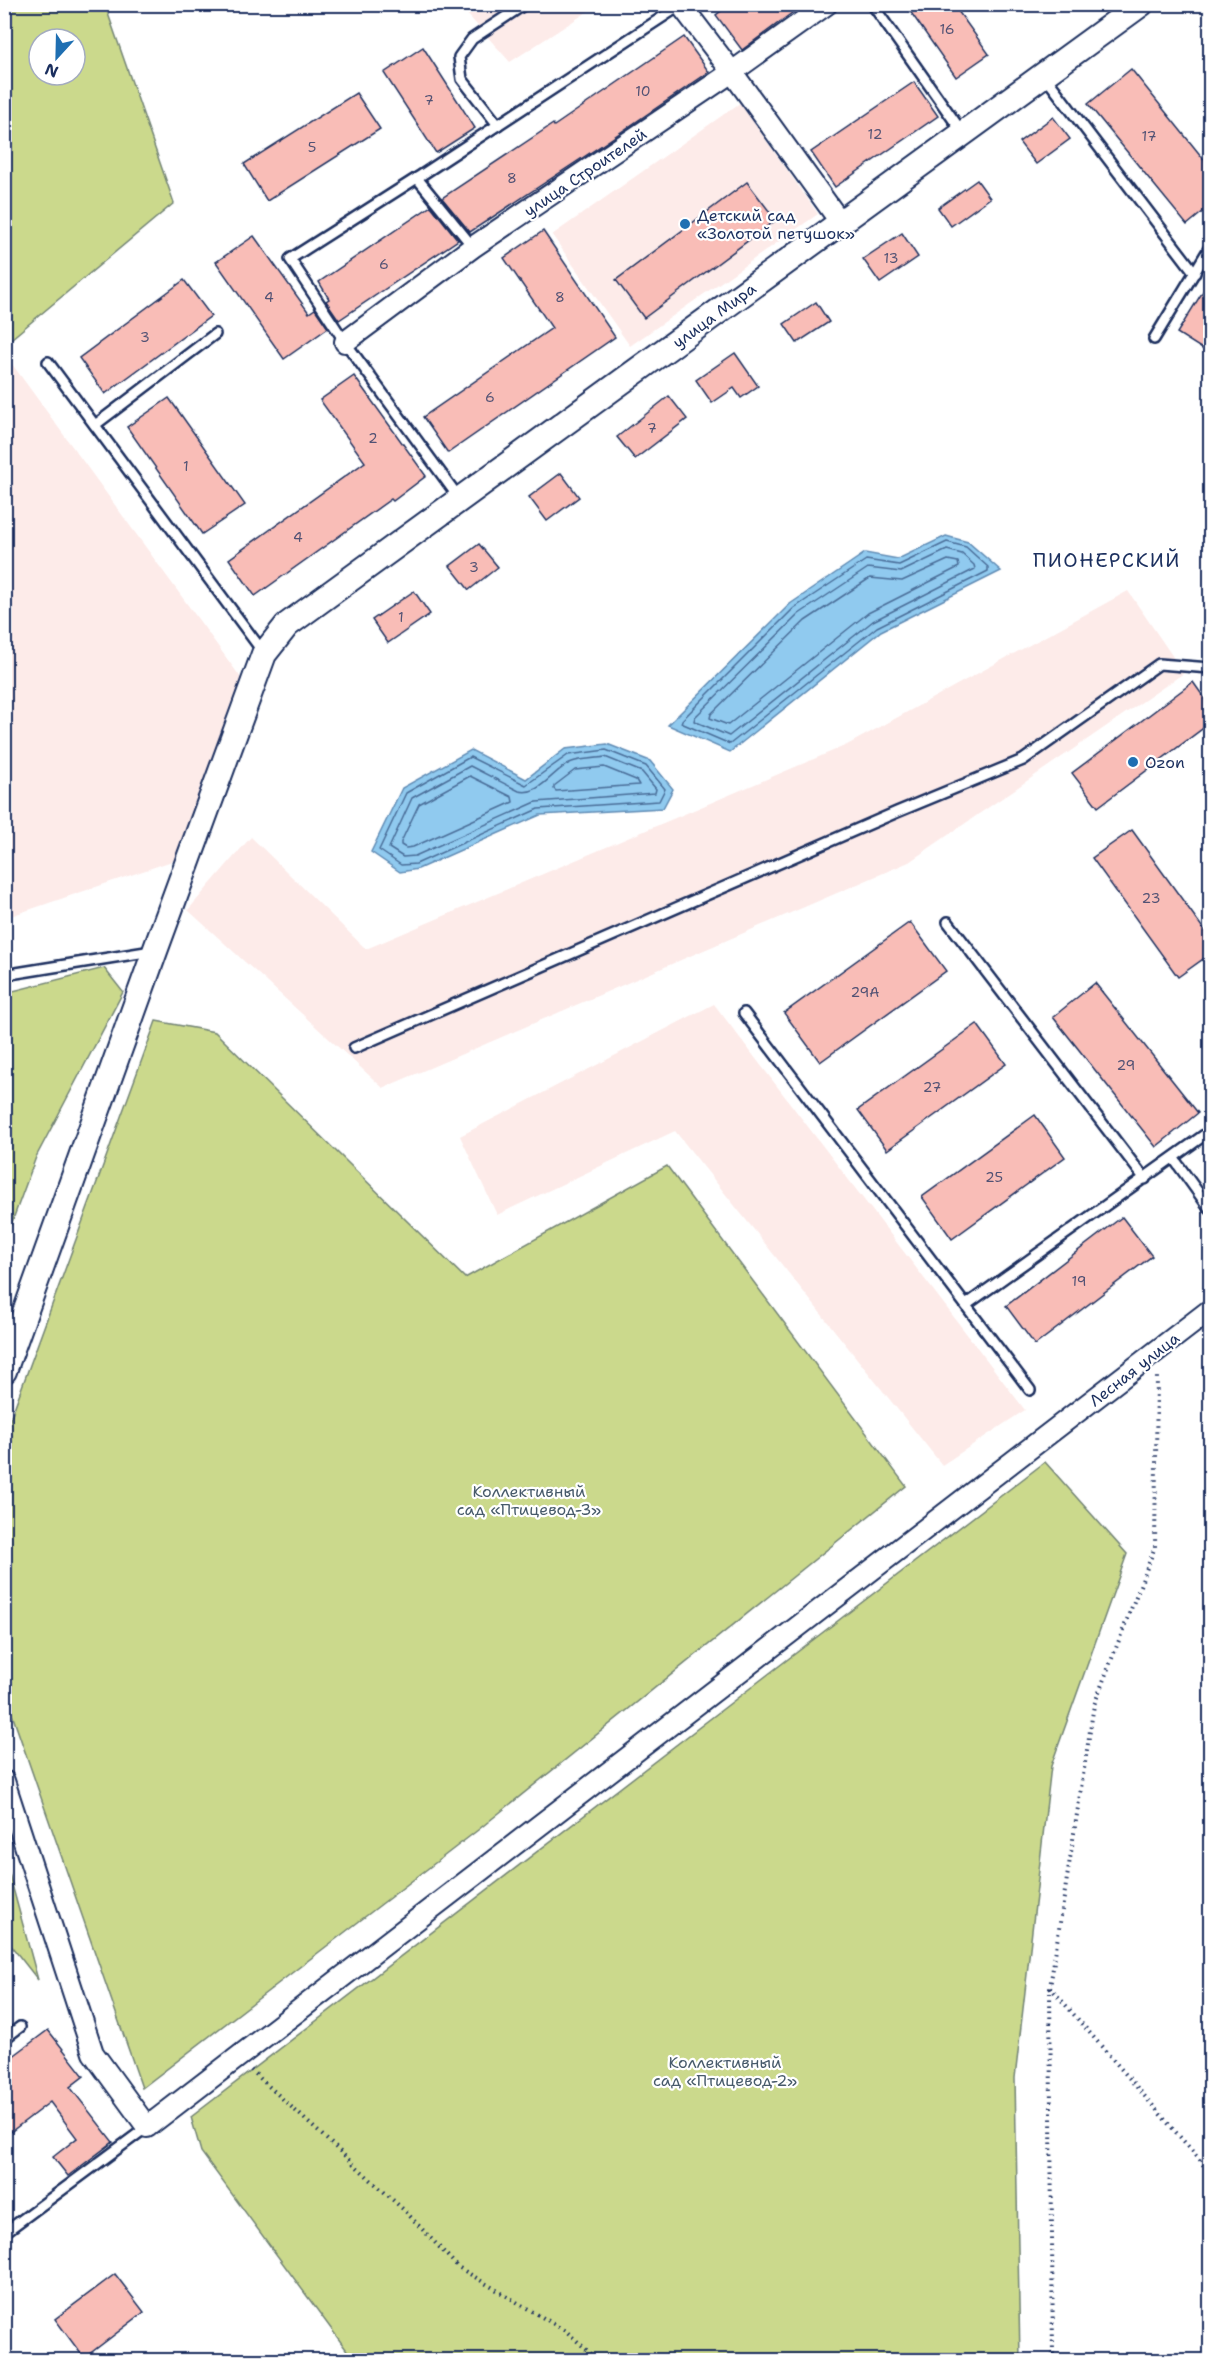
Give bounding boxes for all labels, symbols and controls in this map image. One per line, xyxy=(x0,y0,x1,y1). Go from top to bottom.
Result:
house number: 16 xyxy=(939,20,955,38)
north arrow xyxy=(27,27,87,87)
text: N xyxy=(42,58,61,83)
house number: 10 xyxy=(635,82,651,100)
house number: 7 xyxy=(424,91,434,109)
street label: улица Строителей xyxy=(520,123,651,221)
house number: 12 xyxy=(868,125,882,143)
house number: 17 xyxy=(1142,127,1156,145)
house number: 5 xyxy=(308,138,316,156)
house number: 8 xyxy=(507,169,517,187)
place label: Детский сад «Золотой петушок» xyxy=(697,205,855,244)
marker: Детский сад «Золотой петушок» xyxy=(678,217,692,231)
house number: 13 xyxy=(884,249,898,267)
house number: 6 xyxy=(379,255,389,273)
street label: улица Мира xyxy=(668,278,760,353)
house number: 4 xyxy=(264,288,274,306)
house number: 8 xyxy=(555,288,565,306)
house number: 3 xyxy=(140,328,150,346)
house number: 6 xyxy=(485,388,495,406)
house number: 7 xyxy=(647,419,657,437)
house number: 2 xyxy=(368,429,378,447)
house number: 1 xyxy=(183,457,189,475)
house number: 4 xyxy=(293,528,303,546)
district label: ПИОНЕРСКИЙ xyxy=(1033,547,1181,573)
house number: 3 xyxy=(469,558,479,576)
house number: 1 xyxy=(398,608,404,626)
place label: Ozon xyxy=(1145,752,1185,773)
marker: Ozon xyxy=(1126,755,1140,769)
house number: 23 xyxy=(1142,889,1160,907)
house number: 29А xyxy=(850,983,880,1001)
house number: 29 xyxy=(1117,1056,1135,1074)
house number: 27 xyxy=(923,1078,941,1096)
house number: 25 xyxy=(985,1168,1003,1186)
house number: 19 xyxy=(1071,1272,1087,1290)
street label: Лесная улица xyxy=(1085,1328,1184,1411)
park label: Коллективный сад «Птицевод-3» xyxy=(457,1481,601,1520)
park label: Коллективный сад «Птицевод-2» xyxy=(653,2052,797,2091)

